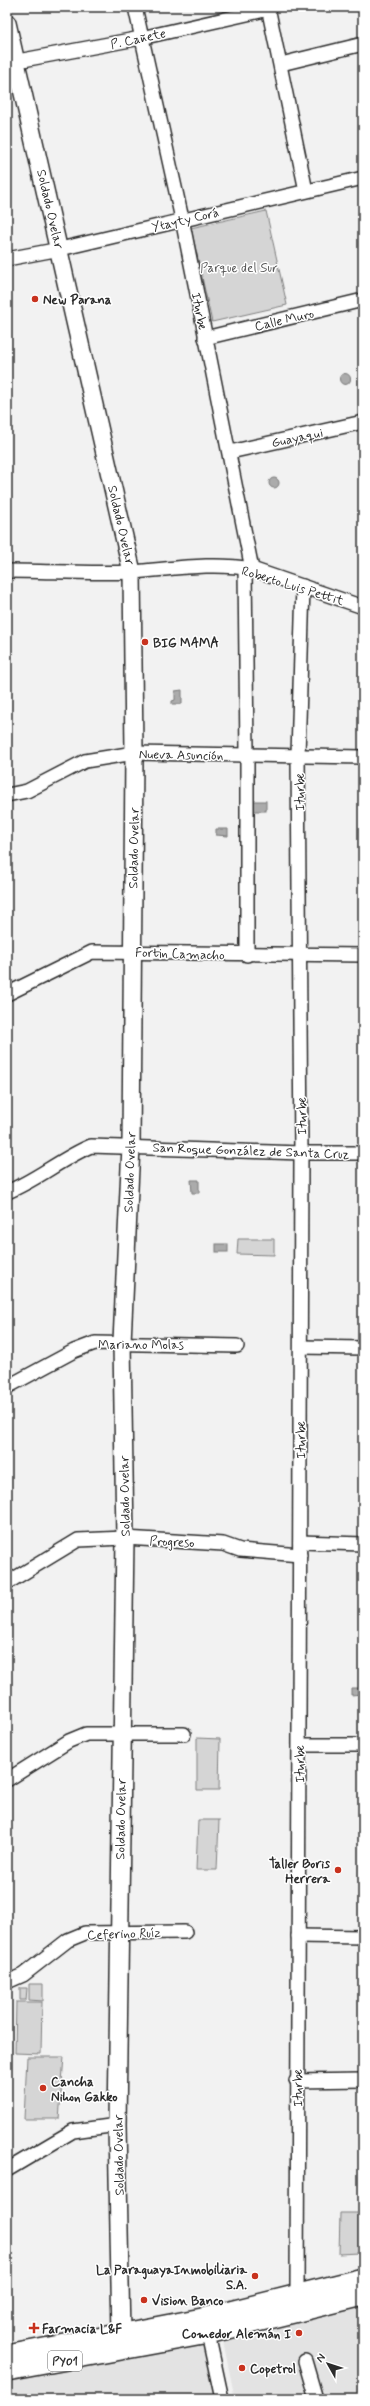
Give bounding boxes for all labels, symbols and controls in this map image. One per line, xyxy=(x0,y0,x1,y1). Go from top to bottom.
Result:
street label: P. Cañete xyxy=(109,25,168,54)
street label: Soldado Ovelar xyxy=(32,168,67,252)
street label: Ytayty Corá xyxy=(150,204,221,236)
park label: Parque del Sur xyxy=(200,260,278,277)
street label: Iturbe xyxy=(187,291,211,332)
place label: New Parana xyxy=(43,292,112,309)
marker: New Parana xyxy=(30,294,40,304)
street label: Calle Muro xyxy=(253,305,316,336)
street label: Guayaqui xyxy=(270,425,325,452)
street label: Soldado Ovelar xyxy=(103,484,138,568)
street label: Roberto Luis Pettit xyxy=(239,563,346,610)
place label: BIG MAMA xyxy=(153,635,219,652)
marker: BIG MAMA xyxy=(140,637,150,647)
street label: Nueva Asunción xyxy=(139,746,223,765)
street label: Iturbe xyxy=(292,773,309,811)
street label: Soldado Ovelar xyxy=(125,806,144,889)
street label: Fortin Camacho xyxy=(135,944,225,965)
street label: Iturbe xyxy=(294,1097,311,1135)
street label: Soldado Ovelar xyxy=(121,1130,140,1213)
street label: San Roque González de Santa Cruz xyxy=(152,1140,350,1163)
street label: Mariano Molas xyxy=(98,1337,184,1354)
street label: Iturbe xyxy=(293,1421,310,1459)
street label: Soldado Ovelar xyxy=(116,1454,135,1537)
street label: Progreso xyxy=(149,1533,195,1552)
street label: Iturbe xyxy=(292,1745,309,1783)
street label: Soldado Ovelar xyxy=(112,1777,131,1860)
place label: Taller Boris Herrera xyxy=(269,1856,331,1888)
marker: Taller Boris Herrera xyxy=(333,1865,343,1875)
street label: Ceferino Ruíz xyxy=(87,1925,162,1944)
street label: Iturbe xyxy=(290,2069,307,2107)
place label: Cancha Nihon Gakko xyxy=(51,2074,118,2106)
marker: Cancha Nihon Gakko xyxy=(38,2083,48,2093)
street label: Soldado Ovelar xyxy=(110,2113,129,2196)
place label: La ParaguayaInmobiliaria S.A. xyxy=(96,2262,248,2294)
marker: La ParaguayaInmobiliaria S.A. xyxy=(250,2271,260,2281)
place label: Vision Banco xyxy=(152,2293,224,2310)
marker: Vision Banco xyxy=(139,2295,149,2305)
place label: Farmacia L&F xyxy=(42,2321,122,2338)
marker: Farmacia L&F xyxy=(29,2323,39,2333)
place label: Comedor Alemán I xyxy=(182,2326,291,2343)
marker: Comedor Alemán I xyxy=(294,2328,304,2338)
north arrow xyxy=(308,2344,348,2384)
road number: PY01 xyxy=(48,2351,82,2371)
text: N xyxy=(313,2351,329,2366)
place label: Copetrol xyxy=(250,2361,296,2378)
marker: Copetrol xyxy=(237,2363,247,2373)

